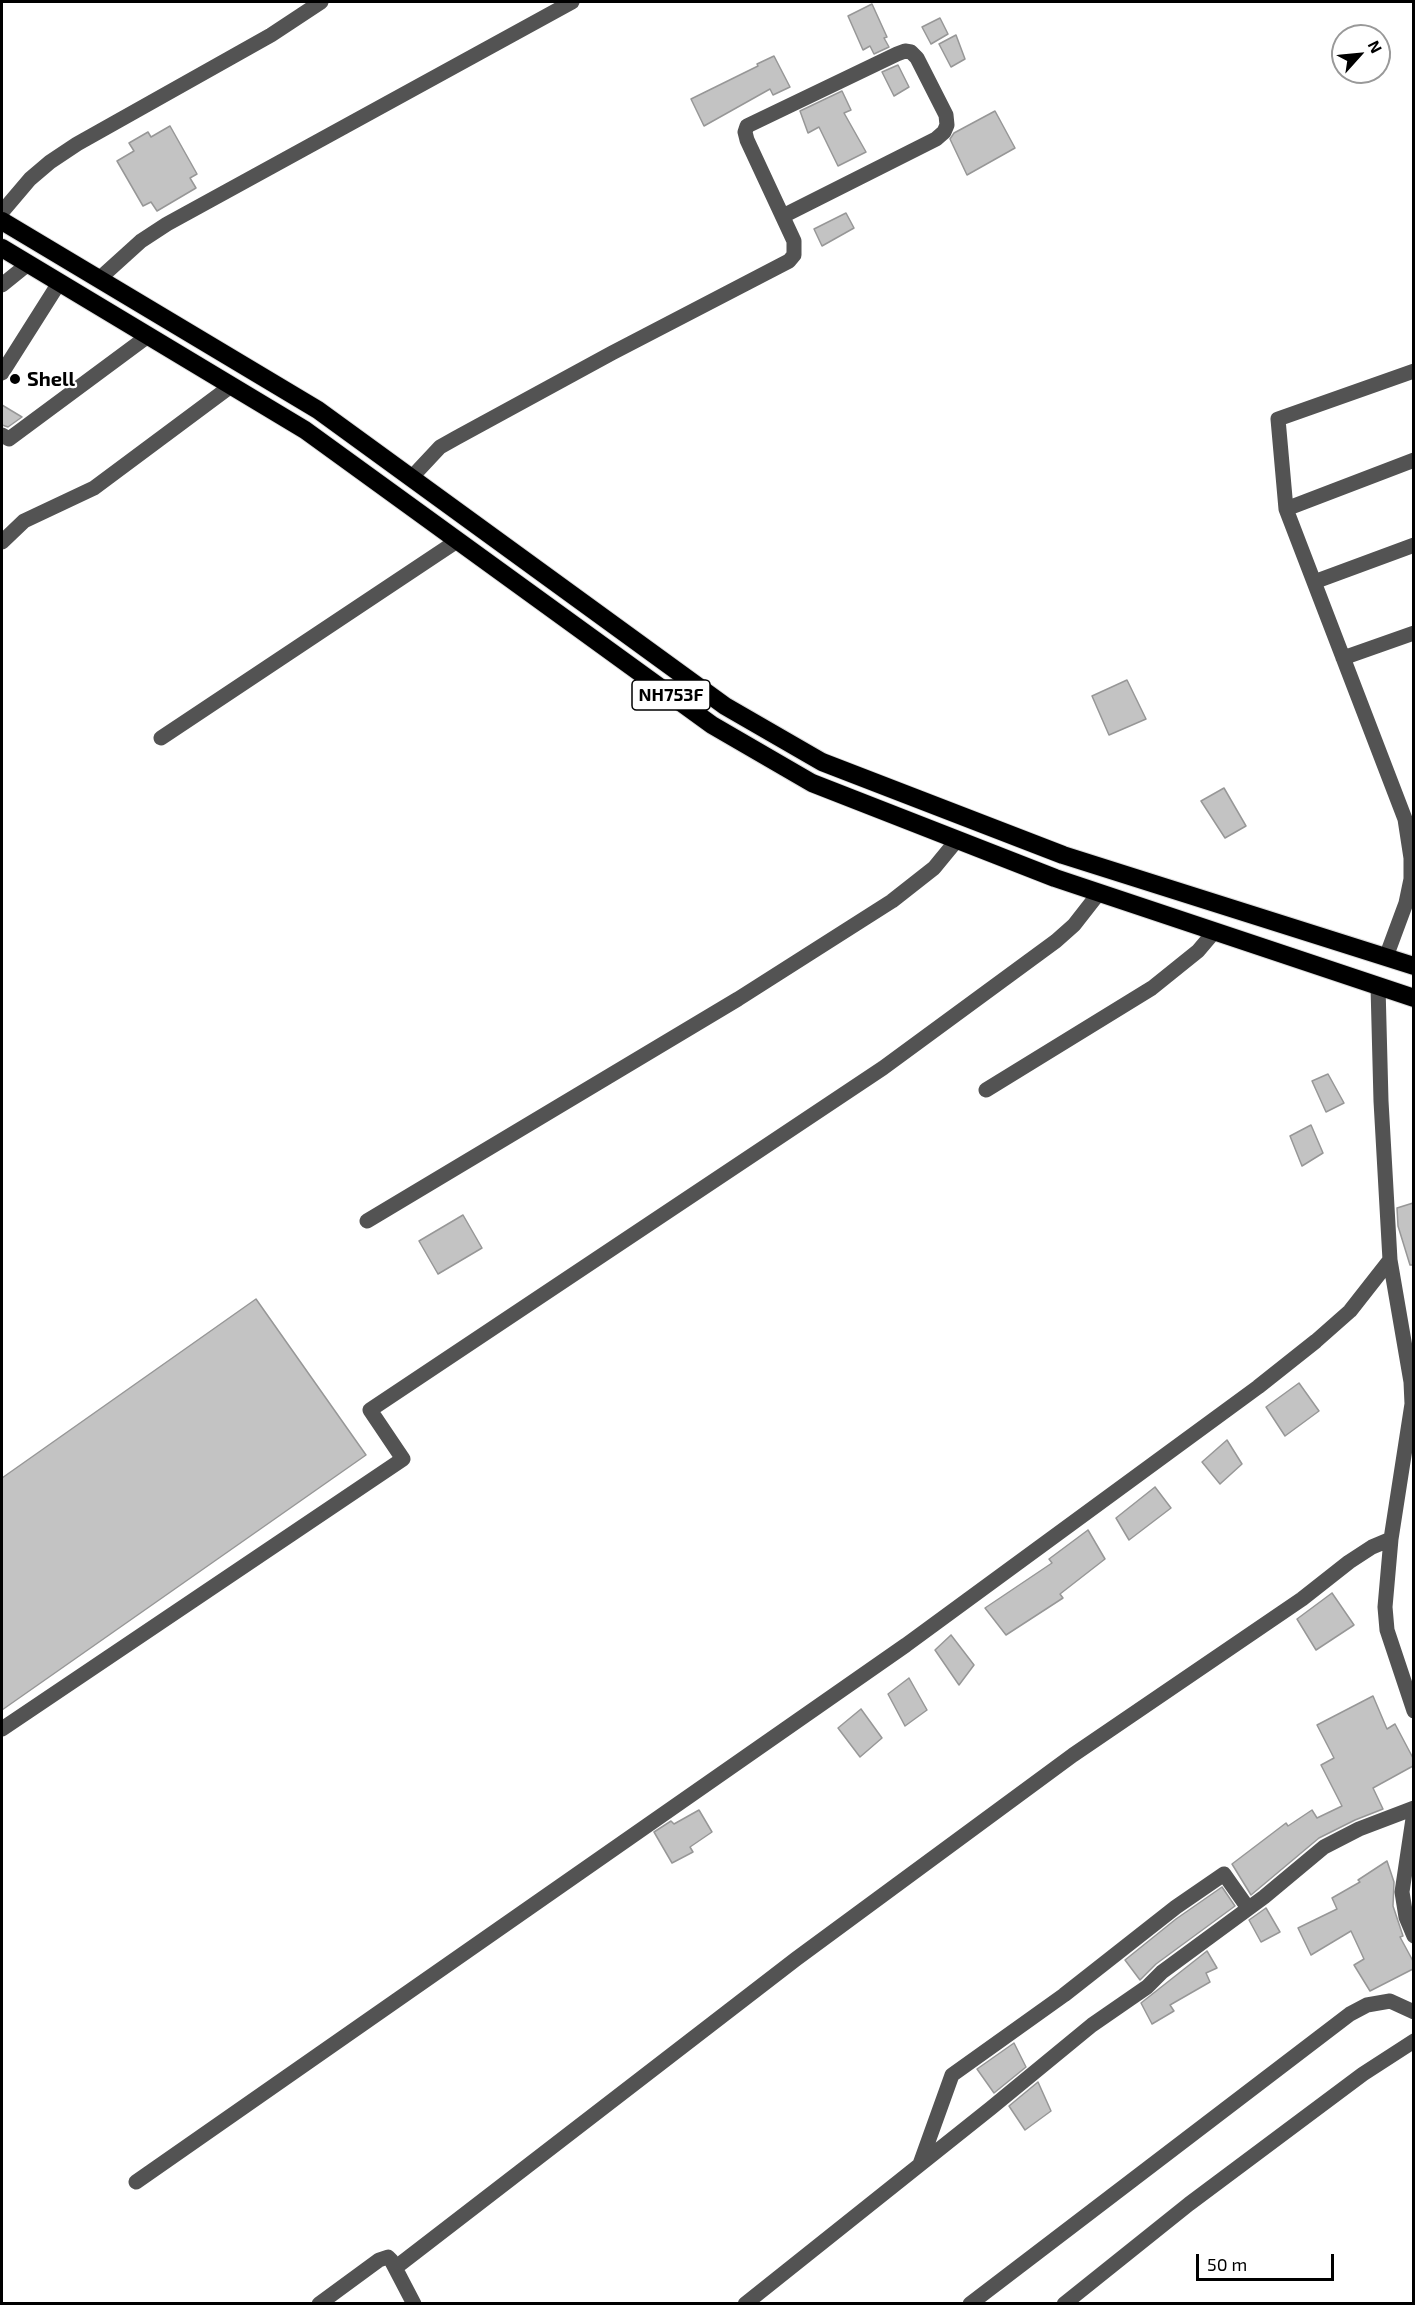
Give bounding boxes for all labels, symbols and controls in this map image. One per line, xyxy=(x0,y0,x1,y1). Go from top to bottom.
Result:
north arrow xyxy=(1331,24,1391,84)
text: N xyxy=(1365,37,1387,56)
place label: Shell xyxy=(27,367,75,391)
marker: Shell xyxy=(8,372,22,386)
road number: NH753F xyxy=(632,680,710,710)
scale bar xyxy=(1199,2242,1337,2280)
text: 50 m xyxy=(1207,2253,1247,2275)

